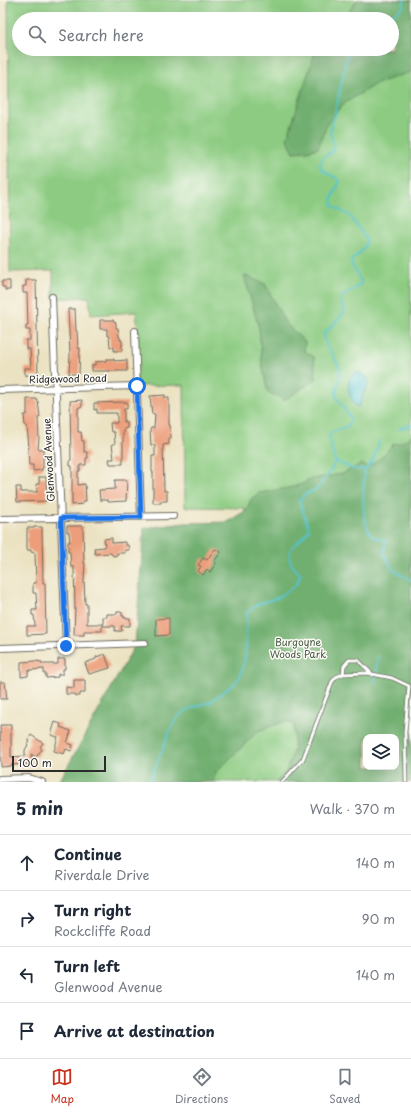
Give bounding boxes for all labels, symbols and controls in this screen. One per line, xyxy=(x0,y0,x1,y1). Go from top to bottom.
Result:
search box xyxy=(12,12,399,56)
icon: search xyxy=(26,23,48,45)
text: Search here xyxy=(58,23,144,46)
street label: Ridgewood Road xyxy=(29,370,107,386)
route start xyxy=(128,377,146,395)
street label: Glenwood Avenue xyxy=(38,417,58,502)
park label: Burgoyne Woods Park xyxy=(270,634,326,661)
route end xyxy=(57,637,75,655)
map controls xyxy=(363,734,399,770)
button: layers xyxy=(363,734,399,770)
scale bar xyxy=(12,754,106,773)
text: 100 m xyxy=(18,754,52,771)
text: 5 min xyxy=(16,795,63,821)
text: Walk · 370 m xyxy=(310,799,395,818)
text: Continue xyxy=(54,842,122,865)
icon: ahead xyxy=(16,852,38,874)
text: 140 m xyxy=(356,853,395,872)
text: Riverdale Drive xyxy=(54,865,149,884)
text: Turn right xyxy=(54,898,131,921)
icon: right xyxy=(16,908,38,930)
text: 90 m xyxy=(362,909,395,928)
text: Rockcliffe Road xyxy=(54,921,151,940)
text: Turn left xyxy=(54,954,120,977)
icon: left xyxy=(16,964,38,986)
text: 140 m xyxy=(356,965,395,984)
text: Glenwood Avenue xyxy=(54,977,163,996)
text: Arrive at destination xyxy=(54,1019,215,1042)
icon: arrive xyxy=(16,1020,38,1042)
tab: Map xyxy=(50,1066,74,1107)
tab: Directions xyxy=(175,1066,228,1107)
tab: Saved xyxy=(329,1066,361,1107)

